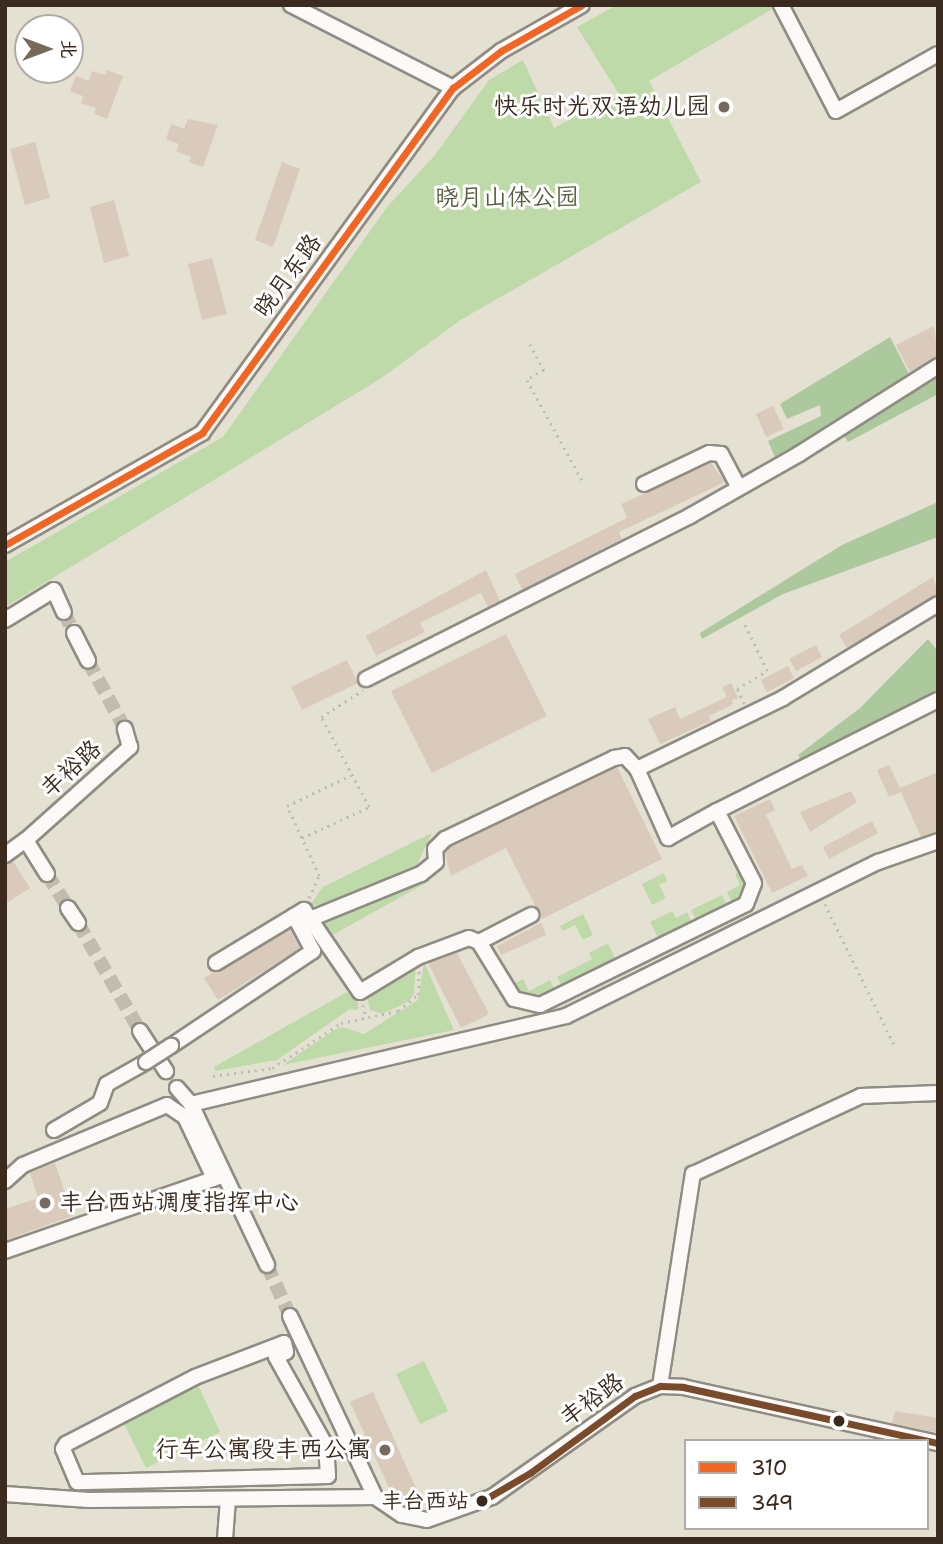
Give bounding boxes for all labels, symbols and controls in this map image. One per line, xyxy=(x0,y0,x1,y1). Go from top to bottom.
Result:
north arrow xyxy=(14,14,84,84)
text: 北 xyxy=(56,39,81,59)
place label: 快乐时光双语幼儿园 xyxy=(494,93,710,121)
marker: 快乐时光双语幼儿园 xyxy=(716,99,732,115)
park label: 晓月山体公园 xyxy=(435,184,579,212)
street label: 晓月东路 xyxy=(248,229,328,323)
street label: 丰裕路 xyxy=(35,734,107,804)
place label: 丰台西站调度指挥中心 xyxy=(59,1189,299,1217)
marker: 丰台西站调度指挥中心 xyxy=(37,1195,53,1211)
street label: 丰裕路 xyxy=(554,1367,630,1433)
unlabelled marker xyxy=(832,1414,846,1428)
place label: 行车公寓段丰西公寓 xyxy=(155,1436,371,1464)
legend xyxy=(684,1439,929,1530)
marker: 行车公寓段丰西公寓 xyxy=(377,1442,393,1458)
text: 310 xyxy=(751,1454,788,1482)
place label: 丰台西站 xyxy=(381,1488,469,1514)
text: 349 xyxy=(751,1489,793,1517)
marker: 丰台西站 xyxy=(475,1494,489,1508)

